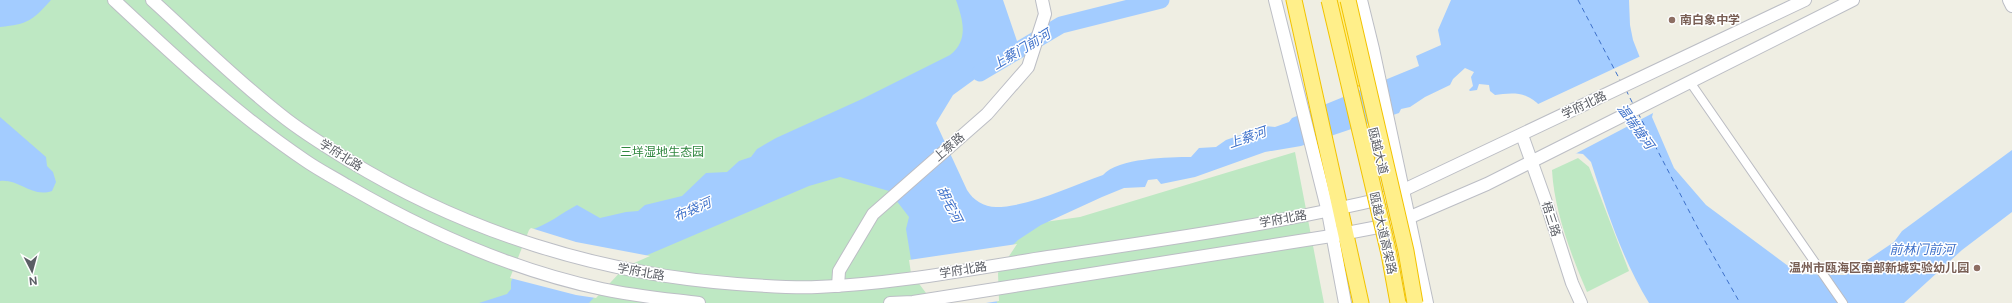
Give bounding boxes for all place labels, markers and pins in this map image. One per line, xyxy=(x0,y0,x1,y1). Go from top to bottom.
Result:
place label: 南白象中学 xyxy=(1680,13,1740,27)
marker: 南白象中学 xyxy=(1667,15,1677,25)
place label: 温州市瓯海区南部新城实验幼儿园 xyxy=(1789,261,1969,275)
marker: 温州市瓯海区南部新城实验幼儿园 xyxy=(1972,263,1982,273)

